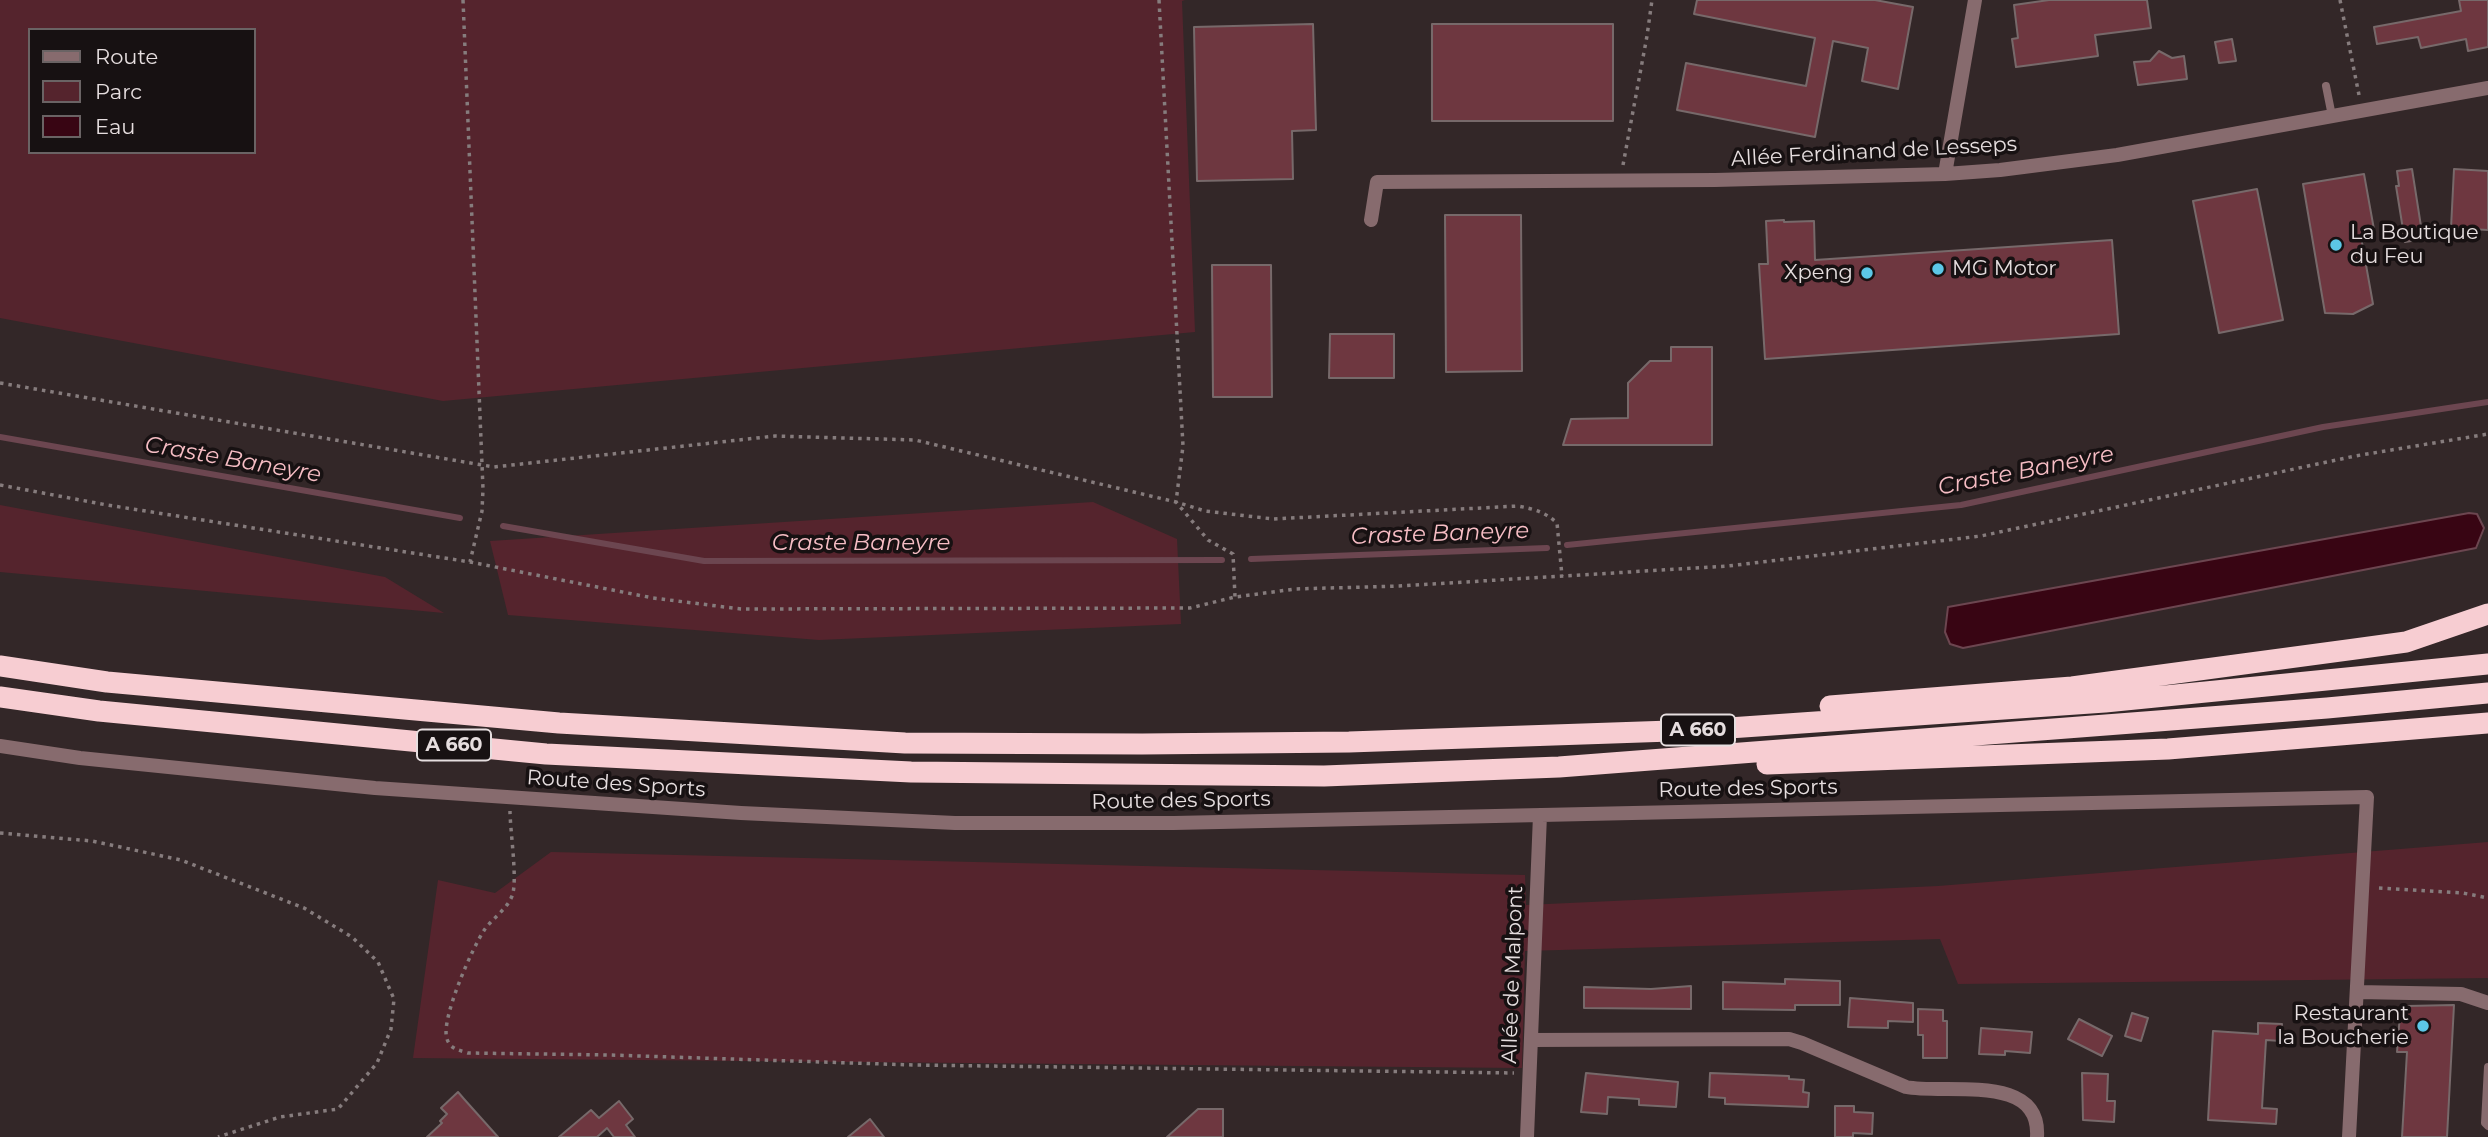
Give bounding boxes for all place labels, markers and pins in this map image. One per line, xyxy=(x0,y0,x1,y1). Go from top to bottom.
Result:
place label: La Boutique du Feu xyxy=(2350,220,2479,270)
marker: La Boutique du Feu xyxy=(2328,237,2344,253)
place label: MG Motor xyxy=(1952,256,2057,282)
place label: Xpeng xyxy=(1784,260,1853,286)
marker: MG Motor xyxy=(1930,261,1946,277)
marker: Xpeng xyxy=(1859,265,1875,281)
place label: Restaurant la Boucherie xyxy=(2277,1001,2409,1051)
marker: Restaurant la Boucherie xyxy=(2415,1018,2431,1034)

